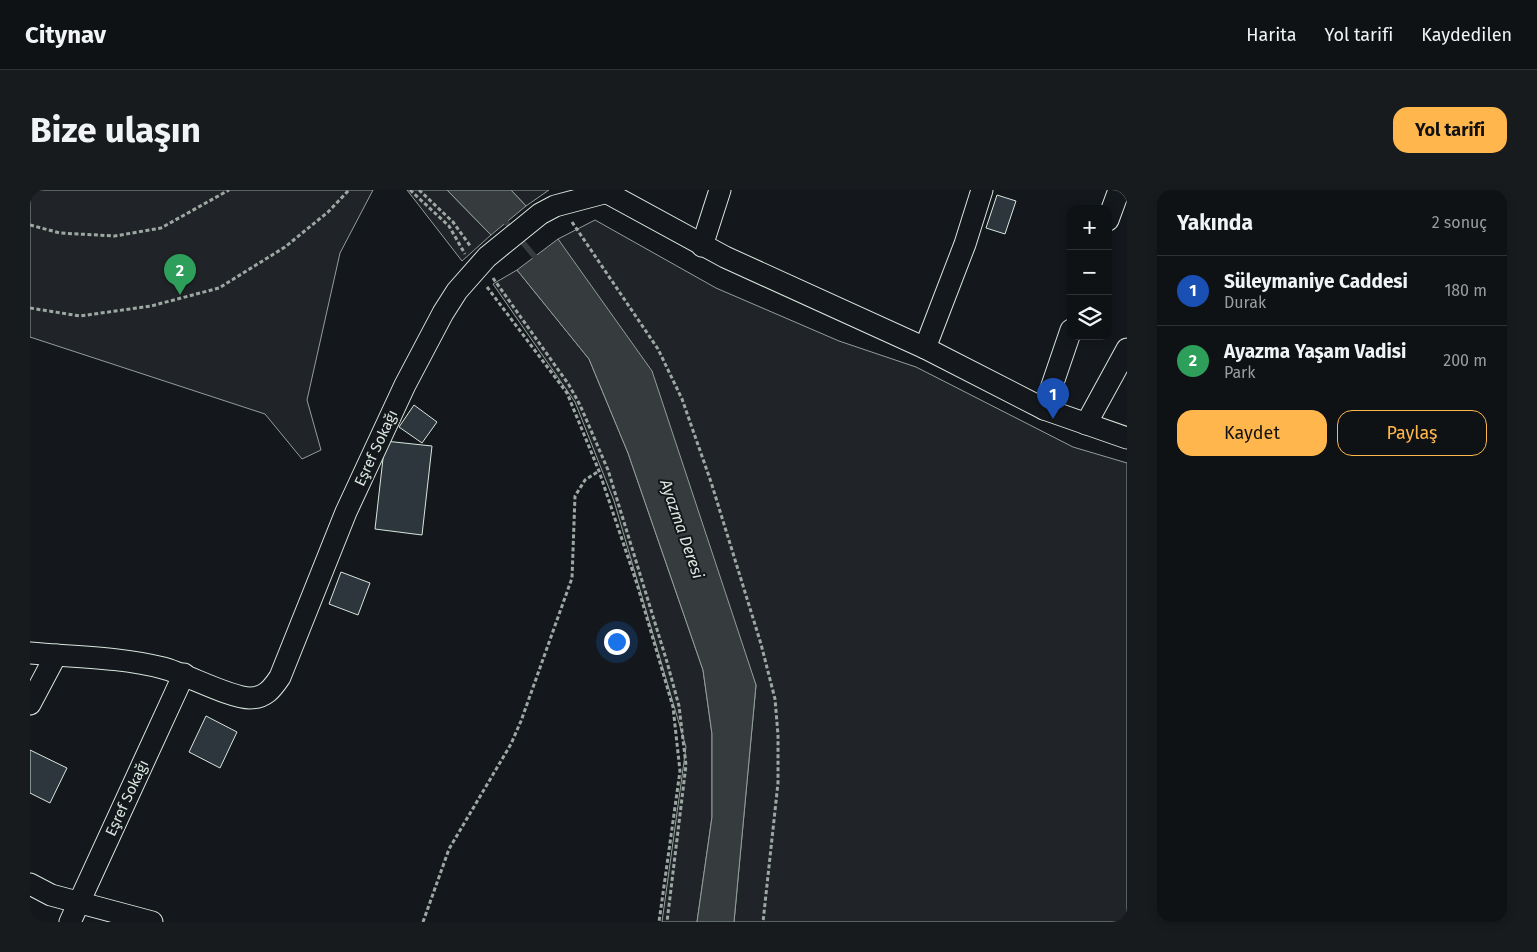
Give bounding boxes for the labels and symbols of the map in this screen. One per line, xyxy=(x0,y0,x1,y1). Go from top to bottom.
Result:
pin: 2 xyxy=(164,254,196,295)
pin: 1 xyxy=(1037,378,1069,419)
street label: Eşref Sokağı xyxy=(351,407,401,489)
water label: Ayazma Deresi xyxy=(656,476,708,582)
your location xyxy=(604,629,630,655)
street label: Eşref Sokağı xyxy=(102,757,152,839)

